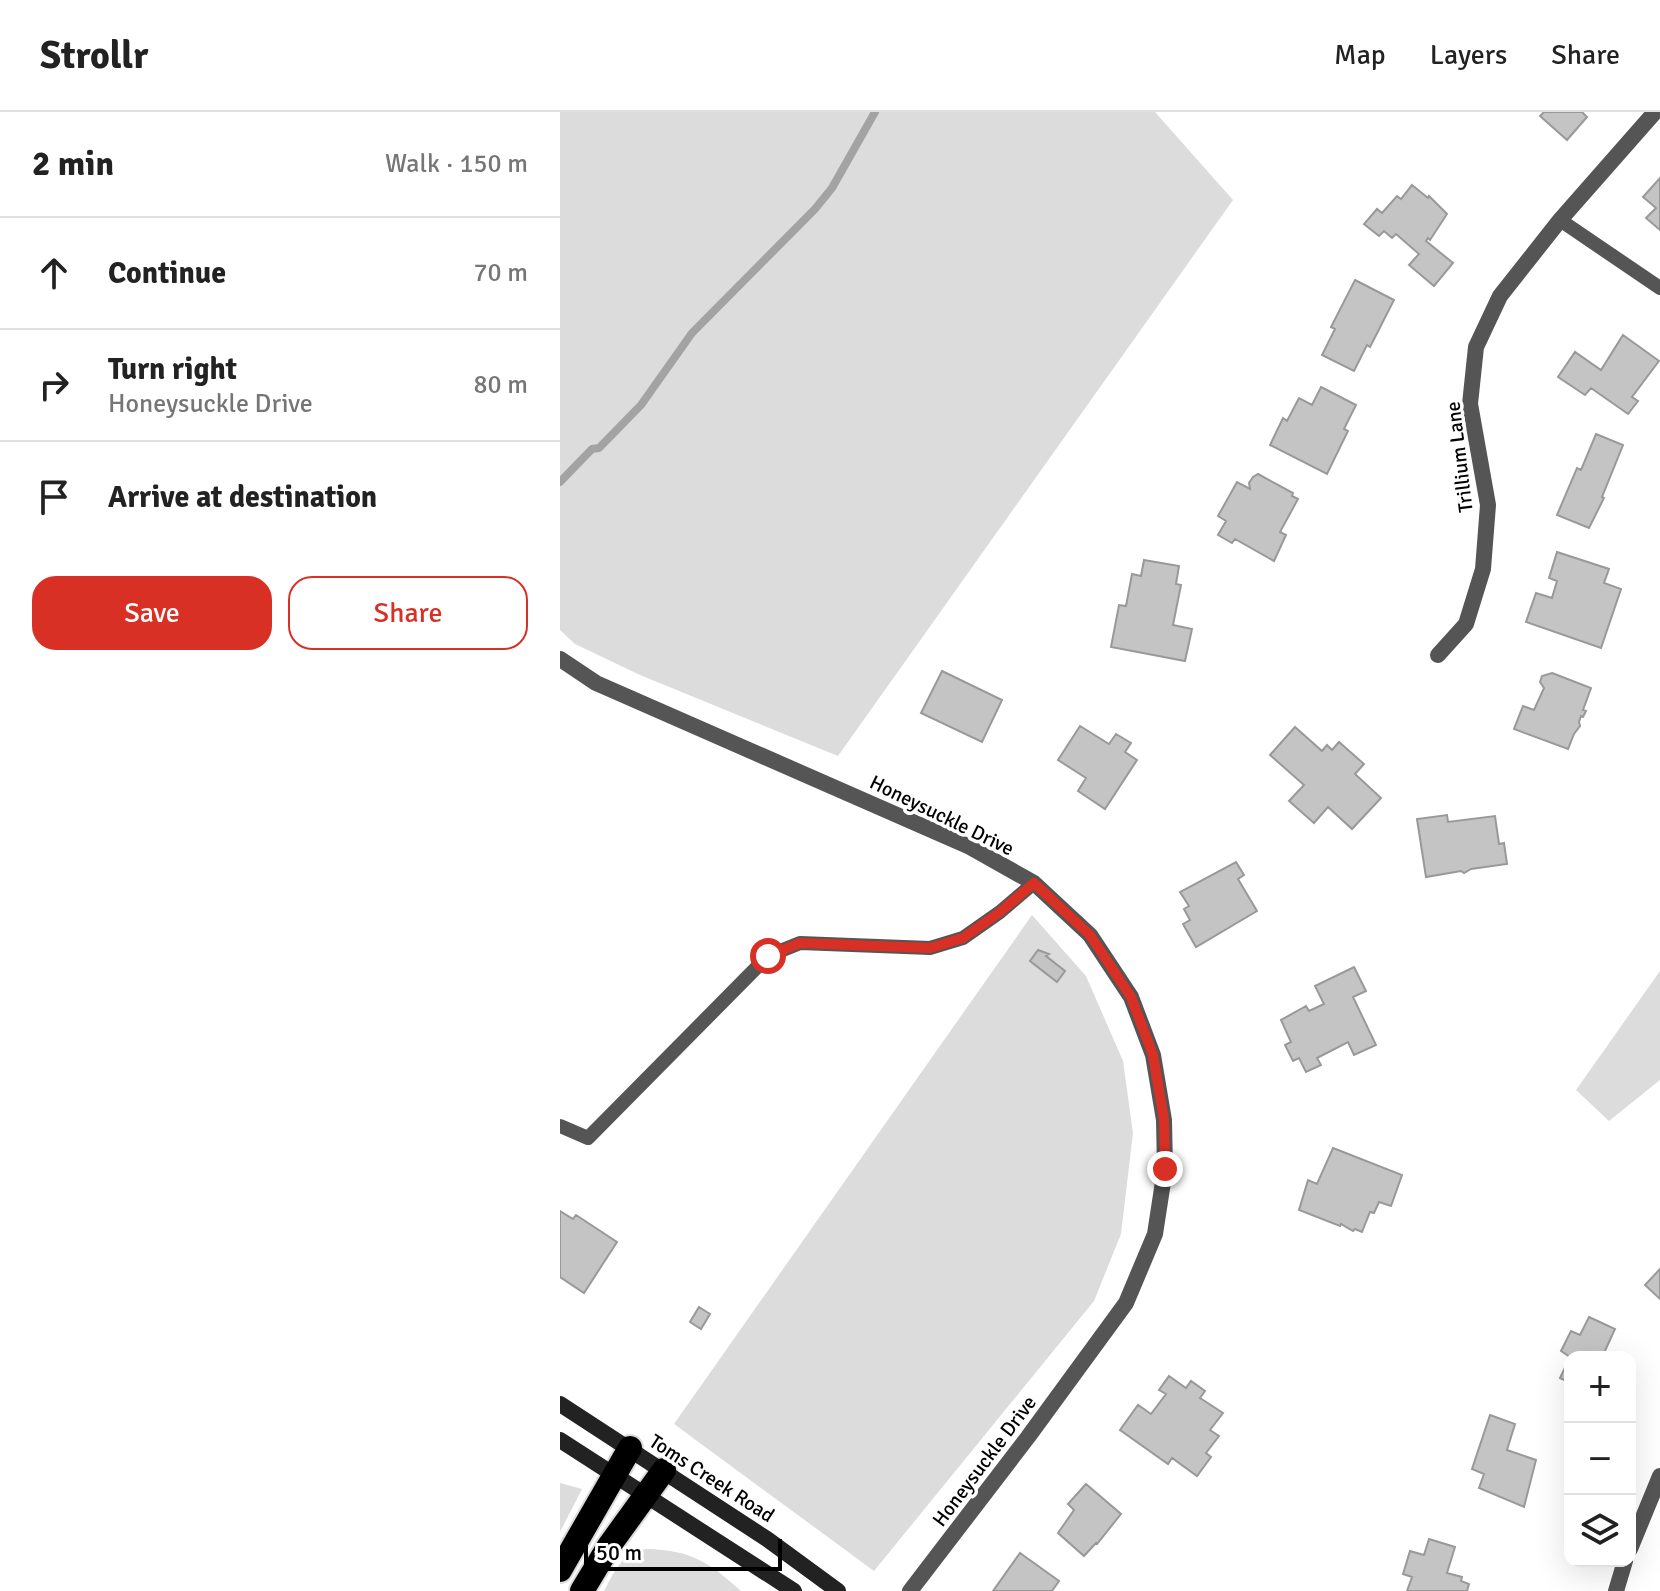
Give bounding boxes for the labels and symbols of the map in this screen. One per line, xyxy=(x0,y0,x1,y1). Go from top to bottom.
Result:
street label: Trillium Lane xyxy=(1440,400,1479,514)
street label: Honeysuckle Drive xyxy=(866,770,1018,861)
route start xyxy=(750,938,786,974)
route end xyxy=(1147,1151,1183,1187)
street label: Honeysuckle Drive xyxy=(927,1391,1042,1532)
street label: Toms Creek Road xyxy=(645,1429,779,1528)
scale bar xyxy=(584,1535,782,1571)

